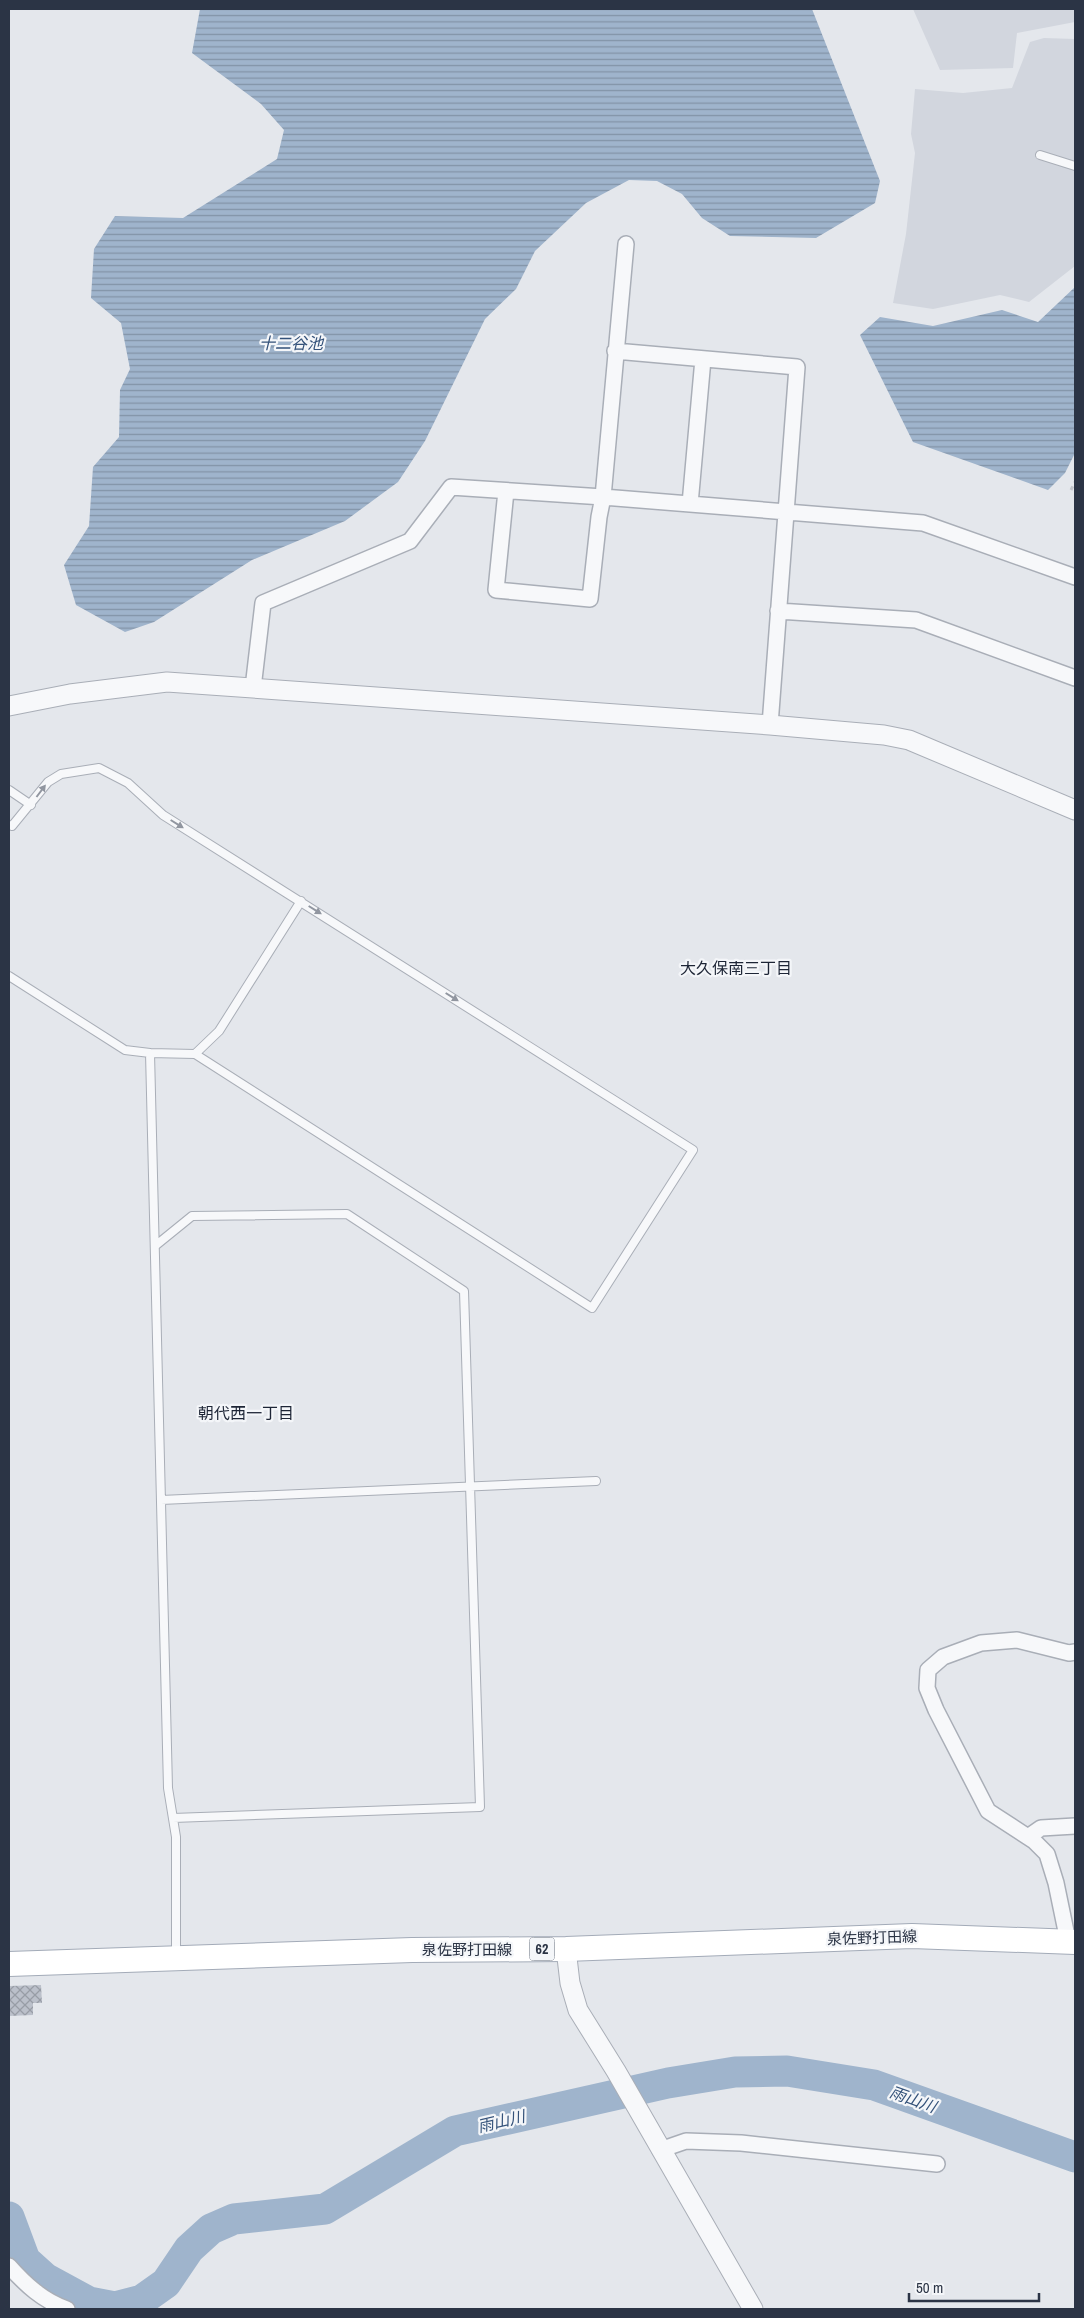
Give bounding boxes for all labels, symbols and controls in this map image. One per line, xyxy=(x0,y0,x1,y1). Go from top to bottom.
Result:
water label: 十二谷池 xyxy=(259,332,325,354)
one-way arrow xyxy=(36,784,46,798)
one-way arrow xyxy=(171,820,184,829)
one-way arrow xyxy=(309,906,322,915)
district label: 大久保南三丁目 xyxy=(680,957,792,979)
one-way arrow xyxy=(446,993,459,1002)
district label: 朝代西一丁目 xyxy=(198,1402,294,1424)
street label: 泉佐野打田線 xyxy=(827,1925,917,1950)
road number: 62 xyxy=(530,1938,554,1960)
street label: 泉佐野打田線 xyxy=(422,1939,512,1960)
water label: 雨山川 xyxy=(887,2080,941,2118)
water label: 雨山川 xyxy=(475,2104,529,2137)
scale bar xyxy=(909,2270,1039,2302)
text: 50 m xyxy=(916,2277,943,2298)

